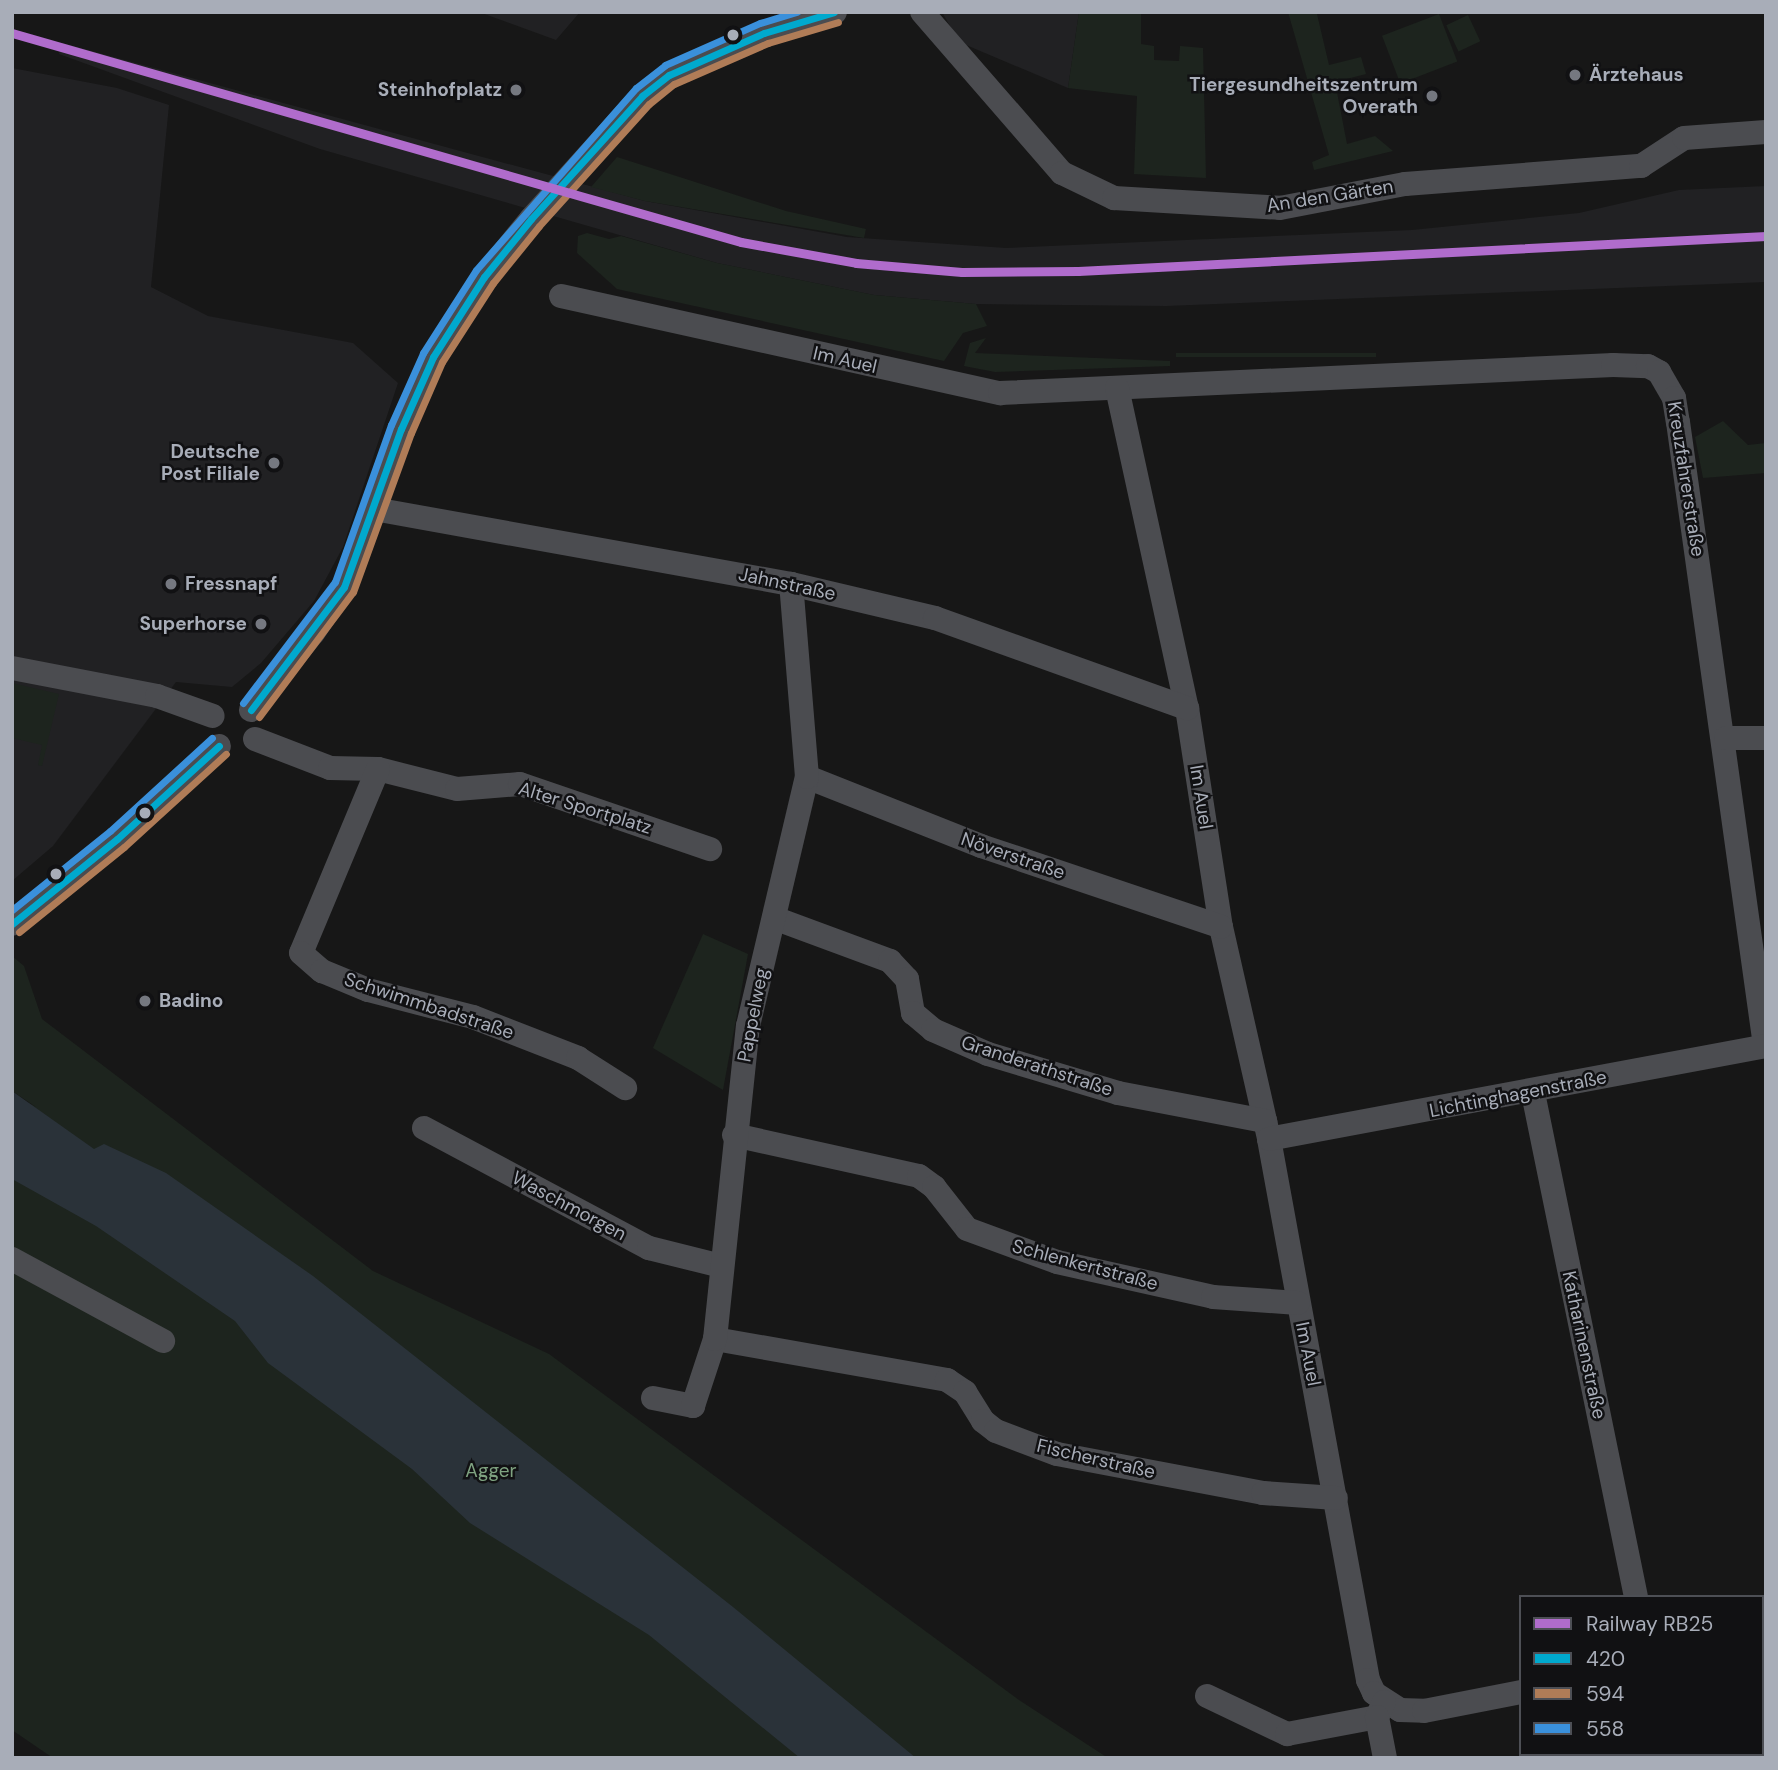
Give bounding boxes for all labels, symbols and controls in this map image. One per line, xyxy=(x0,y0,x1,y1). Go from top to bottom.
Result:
unlabelled marker xyxy=(726,28,740,42)
place label: Ärztehaus xyxy=(1589,64,1684,86)
marker: Ärztehaus xyxy=(1567,67,1583,83)
place label: Tiergesundheitszentrum Overath xyxy=(1189,74,1418,118)
place label: Steinhofplatz xyxy=(378,79,502,101)
marker: Steinhofplatz xyxy=(508,82,524,98)
marker: Tiergesundheitszentrum Overath xyxy=(1424,88,1440,104)
street label: An den Gärten xyxy=(1265,175,1395,217)
street label: Im Auel xyxy=(811,342,879,378)
street label: Kreuzfahrerstraße xyxy=(1662,400,1710,558)
place label: Deutsche Post Filiale xyxy=(161,441,260,485)
marker: Deutsche Post Filiale xyxy=(266,455,282,471)
street label: Jahnstraße xyxy=(736,563,838,605)
place label: Fressnapf xyxy=(185,573,277,595)
marker: Fressnapf xyxy=(163,576,179,592)
place label: Superhorse xyxy=(140,613,247,635)
marker: Superhorse xyxy=(253,616,269,632)
street label: Im Auel xyxy=(1185,763,1217,831)
street label: Alter Sportplatz xyxy=(516,777,654,839)
unlabelled marker xyxy=(138,806,152,820)
street label: Növerstraße xyxy=(958,828,1068,884)
unlabelled marker xyxy=(49,867,63,881)
street label: Pappelweg xyxy=(733,966,773,1064)
street label: Schwimmbadstraße xyxy=(341,968,517,1044)
place label: Badino xyxy=(159,990,223,1012)
marker: Badino xyxy=(137,993,153,1009)
street label: Granderathstraße xyxy=(958,1031,1116,1101)
street label: Lichtinghagenstraße xyxy=(1427,1066,1609,1122)
street label: Waschmorgen xyxy=(508,1166,630,1246)
street label: Schlenkertstraße xyxy=(1010,1235,1160,1295)
street label: Katharinenstraße xyxy=(1557,1269,1611,1421)
street label: Im Auel xyxy=(1291,1320,1325,1388)
street label: Fischerstraße xyxy=(1035,1434,1157,1484)
park label: Agger xyxy=(465,1460,517,1482)
legend xyxy=(1519,1595,1764,1756)
text: Railway RB25 xyxy=(1586,1610,1713,1638)
text: 420 xyxy=(1586,1645,1625,1673)
text: 594 xyxy=(1586,1680,1624,1708)
text: 558 xyxy=(1586,1715,1624,1743)

